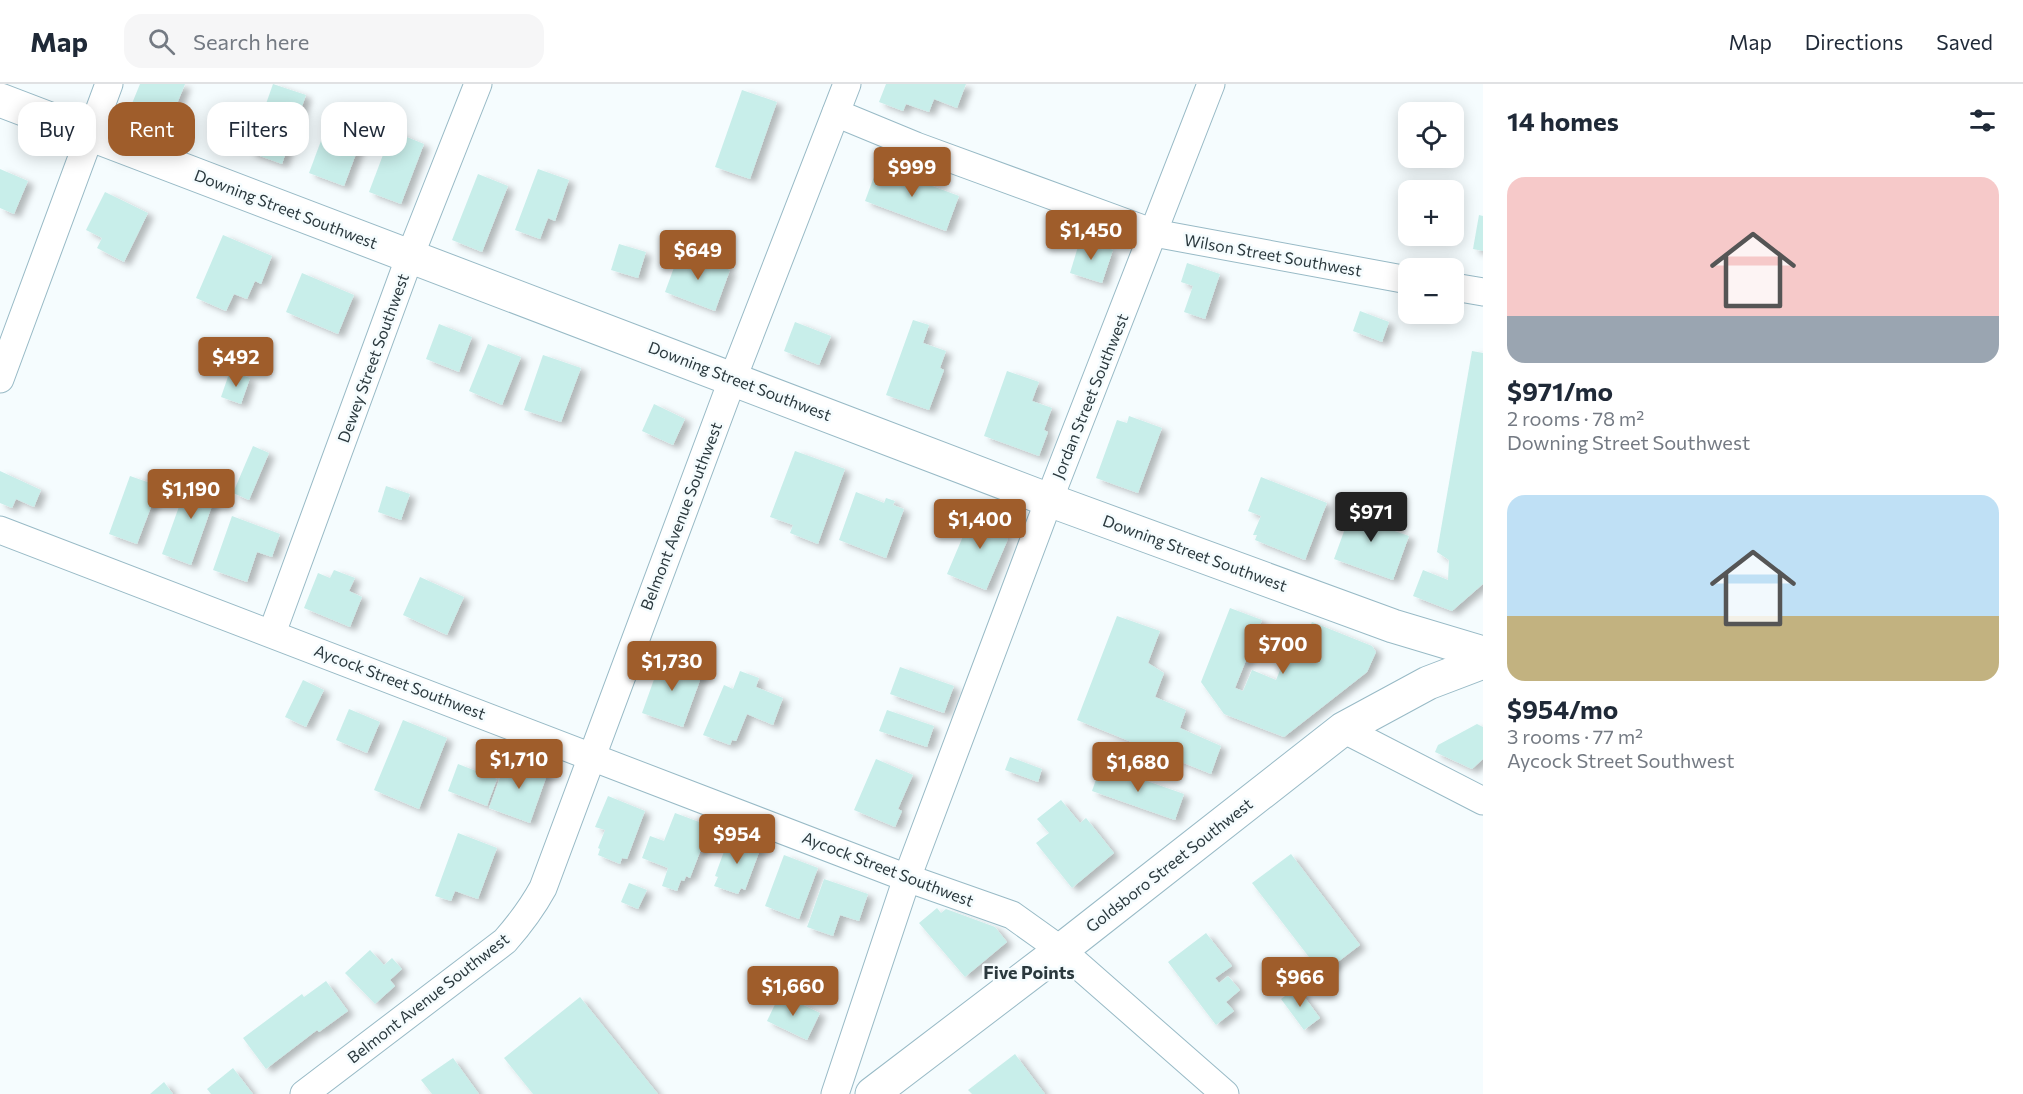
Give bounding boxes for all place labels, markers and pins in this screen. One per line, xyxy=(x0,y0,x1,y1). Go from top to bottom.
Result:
pin: $999 xyxy=(876,147,948,198)
pin: $1,450 xyxy=(1042,210,1140,261)
pin: $649 xyxy=(662,230,734,281)
pin: $492 xyxy=(200,337,272,388)
pin: $1,190 xyxy=(142,469,240,520)
pin: $971 xyxy=(1335,492,1407,543)
pin: $1,400 xyxy=(931,499,1029,550)
pin: $700 xyxy=(1247,624,1319,675)
pin: $1,730 xyxy=(623,641,721,692)
pin: $1,710 xyxy=(470,739,568,790)
pin: $1,680 xyxy=(1089,742,1187,793)
pin: $954 xyxy=(701,814,773,865)
pin: $966 xyxy=(1264,957,1336,1008)
pin: $1,660 xyxy=(744,966,842,1017)

